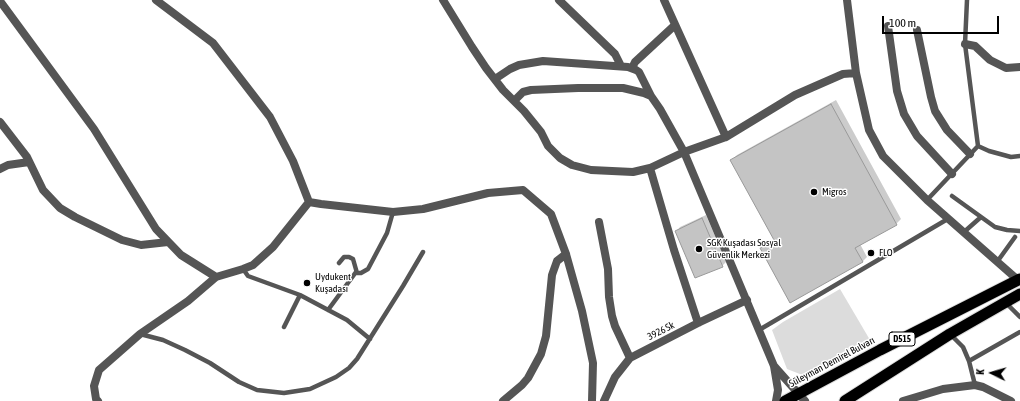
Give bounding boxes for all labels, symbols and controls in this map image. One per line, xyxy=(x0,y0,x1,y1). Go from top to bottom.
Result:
scale bar xyxy=(884,8,1001,34)
text: 100 m xyxy=(889,16,916,30)
place label: Migros xyxy=(822,186,846,198)
marker: Migros xyxy=(809,187,819,197)
place label: SGK Kuşadası Sosyal Güvenlik Merkezi xyxy=(707,237,781,260)
marker: SGK Kuşadası Sosyal Güvenlik Merkezi xyxy=(694,244,704,254)
place label: FLO xyxy=(879,247,893,259)
marker: FLO xyxy=(866,248,876,258)
place label: Uydukent Kuşadası xyxy=(315,271,351,294)
marker: Uydukent Kuşadası xyxy=(302,278,312,288)
street label: 3926 Sk xyxy=(645,319,677,343)
road number: D515 xyxy=(889,332,915,346)
street label: Süleyman Demirel Bulvarı xyxy=(787,334,877,390)
north arrow xyxy=(972,353,1012,393)
text: K xyxy=(974,369,986,375)

